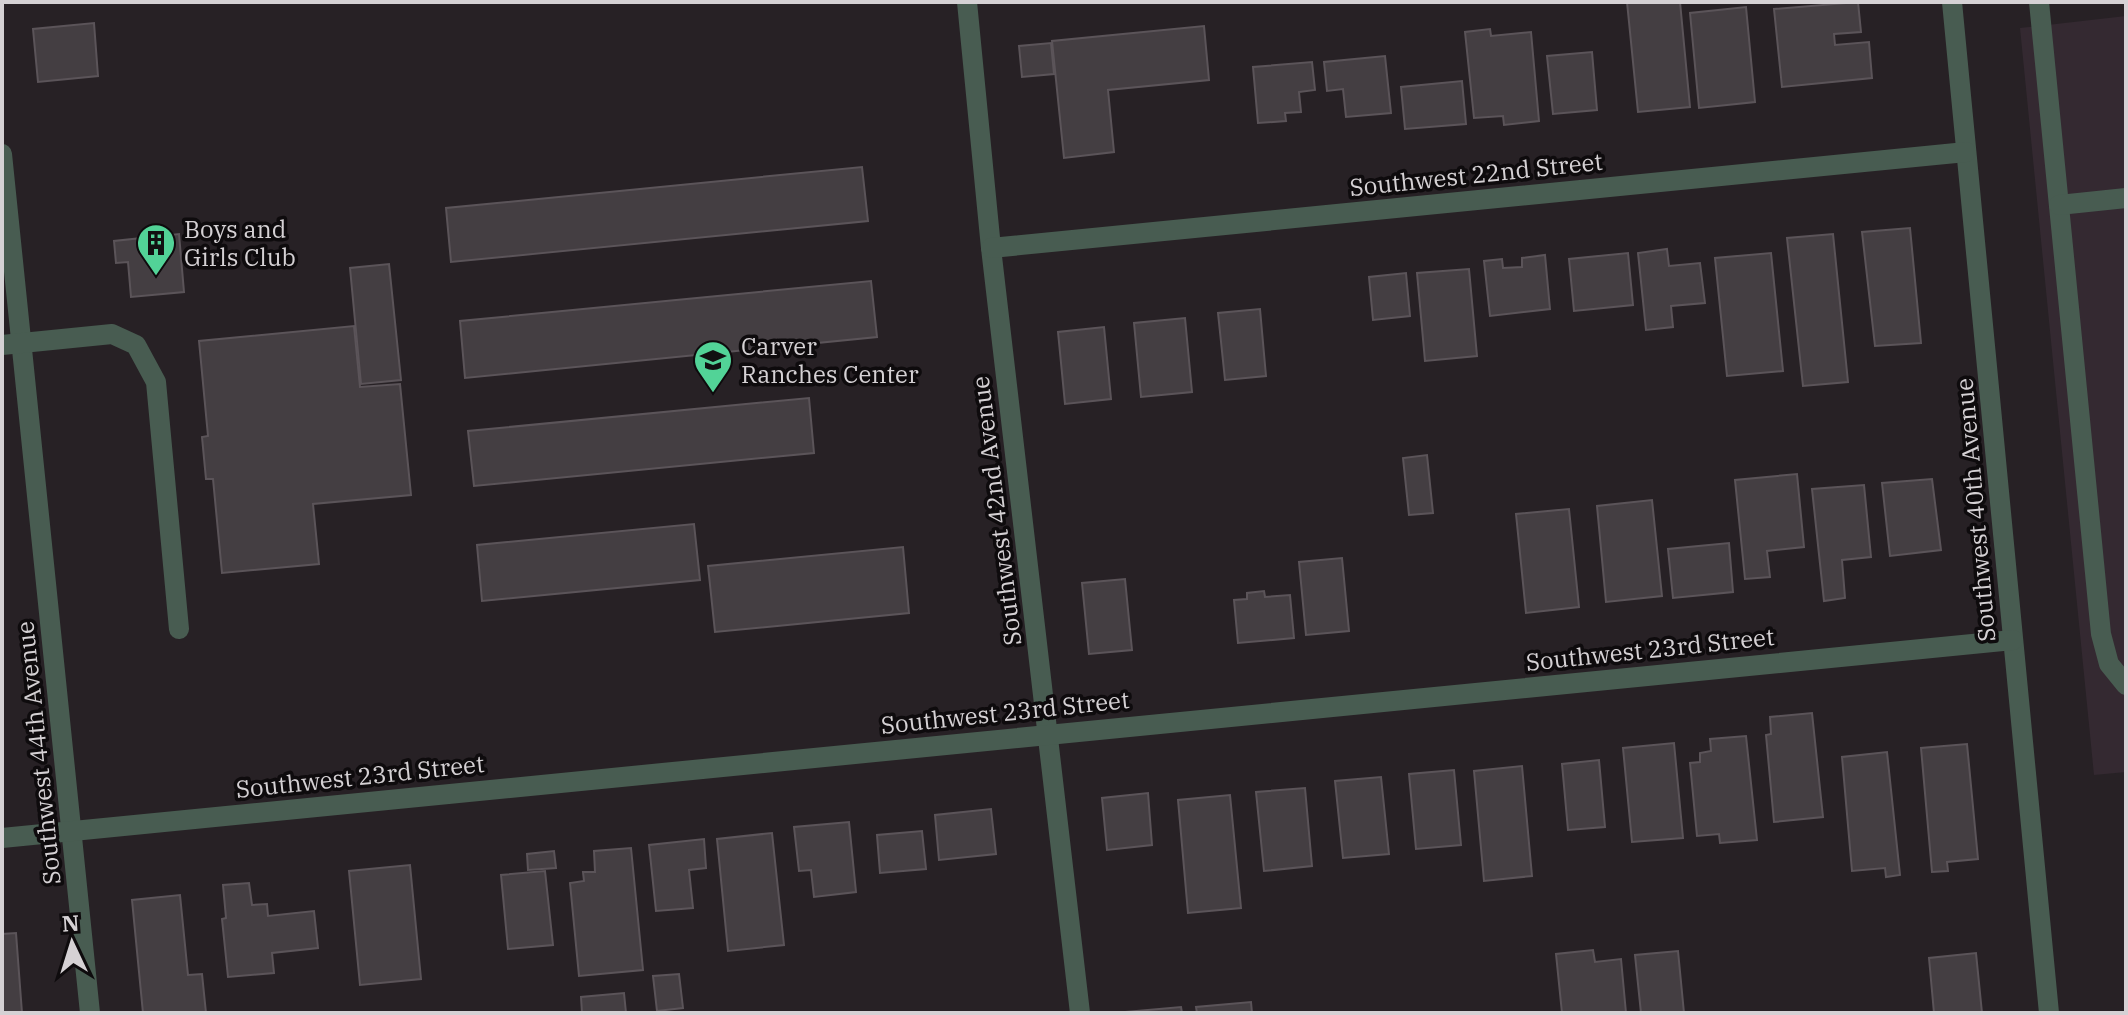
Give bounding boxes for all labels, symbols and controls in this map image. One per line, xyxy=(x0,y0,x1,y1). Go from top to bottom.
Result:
street label: Southwest 22nd Street xyxy=(1348,145,1604,203)
place label: Boys and Girls Club xyxy=(184,213,296,273)
building icon: Boys and Girls Club xyxy=(135,222,177,277)
place label: Carver Ranches Center xyxy=(741,330,919,390)
school or university icon: Carver Ranches Center xyxy=(692,339,734,394)
street label: Southwest 42nd Avenue xyxy=(964,374,1028,648)
street label: Southwest 40th Avenue xyxy=(1948,377,2002,643)
street label: Southwest 44th Avenue xyxy=(8,620,68,886)
street label: Southwest 23rd Street xyxy=(1524,620,1776,678)
street label: Southwest 23rd Street xyxy=(879,683,1131,741)
street label: Southwest 23rd Street xyxy=(234,747,486,805)
north arrow xyxy=(32,903,112,983)
text: N xyxy=(61,907,80,938)

